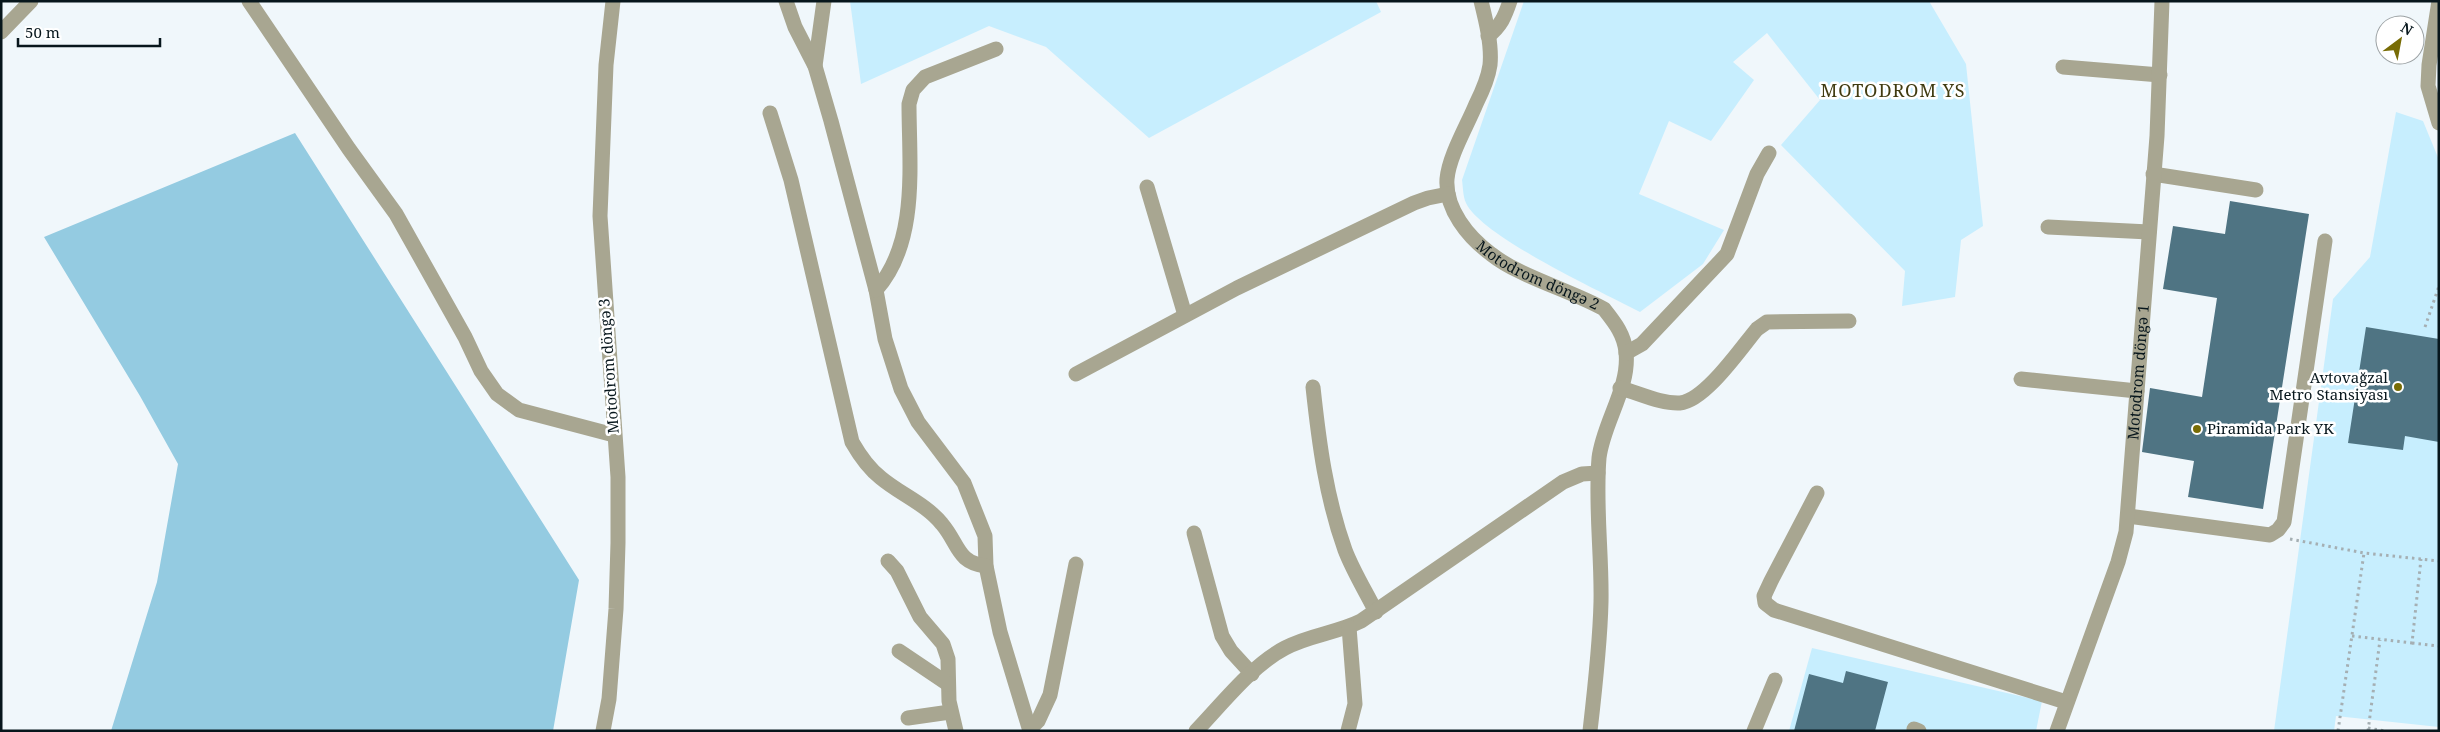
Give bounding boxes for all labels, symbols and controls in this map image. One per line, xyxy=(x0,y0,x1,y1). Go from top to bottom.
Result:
scale bar xyxy=(18,15,160,47)
north arrow xyxy=(2375,15,2425,65)
text: N xyxy=(2397,18,2417,40)
text: 50 m xyxy=(25,22,60,42)
district label: MOTODROM YS xyxy=(1820,78,1966,102)
street label: Motodrom döngə 2 xyxy=(1472,235,1603,314)
street label: Motodrom döngə 3 xyxy=(593,298,623,434)
street label: Motodrom döngə 1 xyxy=(2122,304,2153,441)
place label: Avtovağzal Metro Stansiyası xyxy=(2269,367,2388,404)
marker: Avtovağzal Metro Stansiyası xyxy=(2392,381,2404,393)
place label: Piramida Park YK xyxy=(2207,418,2334,438)
marker: Piramida Park YK xyxy=(2191,423,2203,435)

